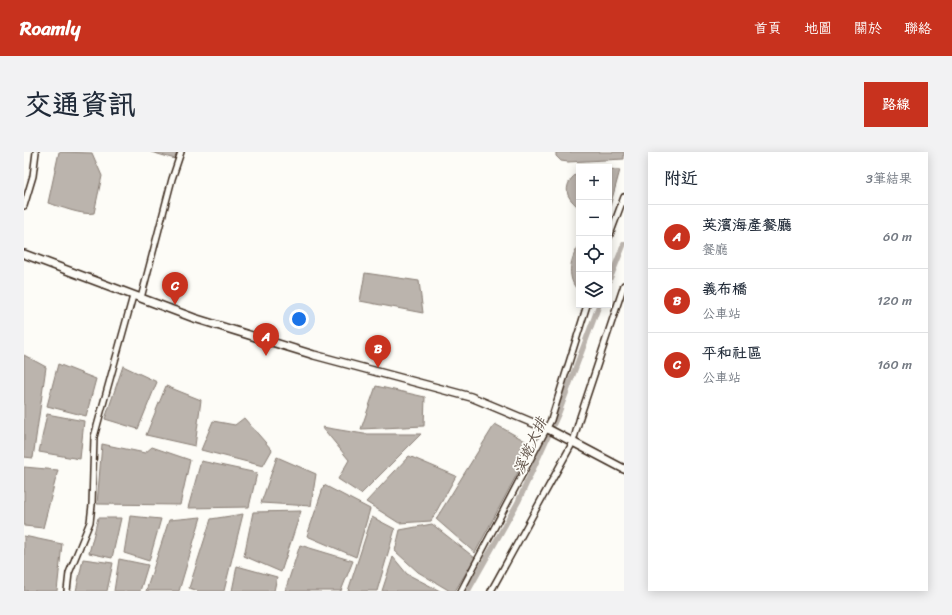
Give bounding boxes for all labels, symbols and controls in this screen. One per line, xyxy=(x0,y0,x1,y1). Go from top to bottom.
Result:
text: Roamly xyxy=(20,12,80,45)
text: 首頁 xyxy=(754,16,782,41)
text: 地圖 xyxy=(804,16,832,41)
text: 關於 xyxy=(854,16,882,41)
text: 聯絡 xyxy=(904,16,932,41)
text: 交通資訊 xyxy=(24,80,136,129)
button: 路線 xyxy=(864,82,928,127)
text: 附近 xyxy=(664,163,698,193)
map controls xyxy=(576,164,612,308)
button: + xyxy=(576,164,612,200)
text: 3筆結果 xyxy=(866,167,912,190)
button: − xyxy=(576,200,612,236)
text: 英濱海產餐廳 xyxy=(702,212,792,238)
text: A xyxy=(673,225,681,248)
text: 60 m xyxy=(883,225,912,248)
button: locate xyxy=(576,236,612,272)
text: 餐廳 xyxy=(702,238,728,261)
pin: C xyxy=(162,272,188,305)
button: layers xyxy=(576,272,612,308)
text: 義布橋 xyxy=(702,276,747,302)
text: B xyxy=(673,289,681,312)
text: 120 m xyxy=(877,289,912,312)
text: 公車站 xyxy=(702,302,741,325)
your location xyxy=(289,309,309,329)
pin: A xyxy=(253,323,279,356)
pin: B xyxy=(365,335,391,368)
text: 平和社區 xyxy=(702,340,762,366)
text: C xyxy=(673,353,681,376)
text: 160 m xyxy=(877,353,912,376)
text: 公車站 xyxy=(702,366,741,389)
water label: 溪墘大排 xyxy=(506,411,555,479)

